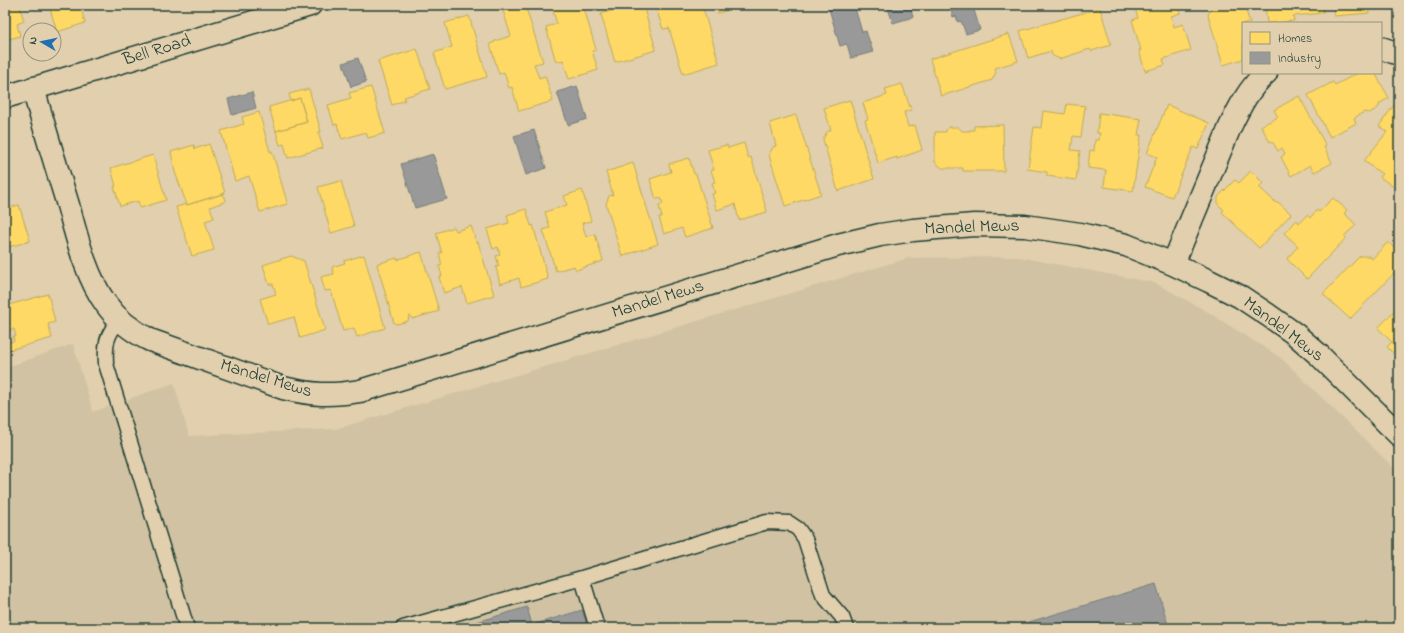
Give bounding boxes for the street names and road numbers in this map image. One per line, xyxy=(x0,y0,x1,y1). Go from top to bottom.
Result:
street label: Bell Road xyxy=(119,28,194,74)
street label: Mandel Mews xyxy=(924,213,1020,243)
street label: Mandel Mews xyxy=(609,274,707,326)
street label: Mandel Mews xyxy=(1237,291,1329,369)
street label: Mandel Mews xyxy=(217,353,315,405)

